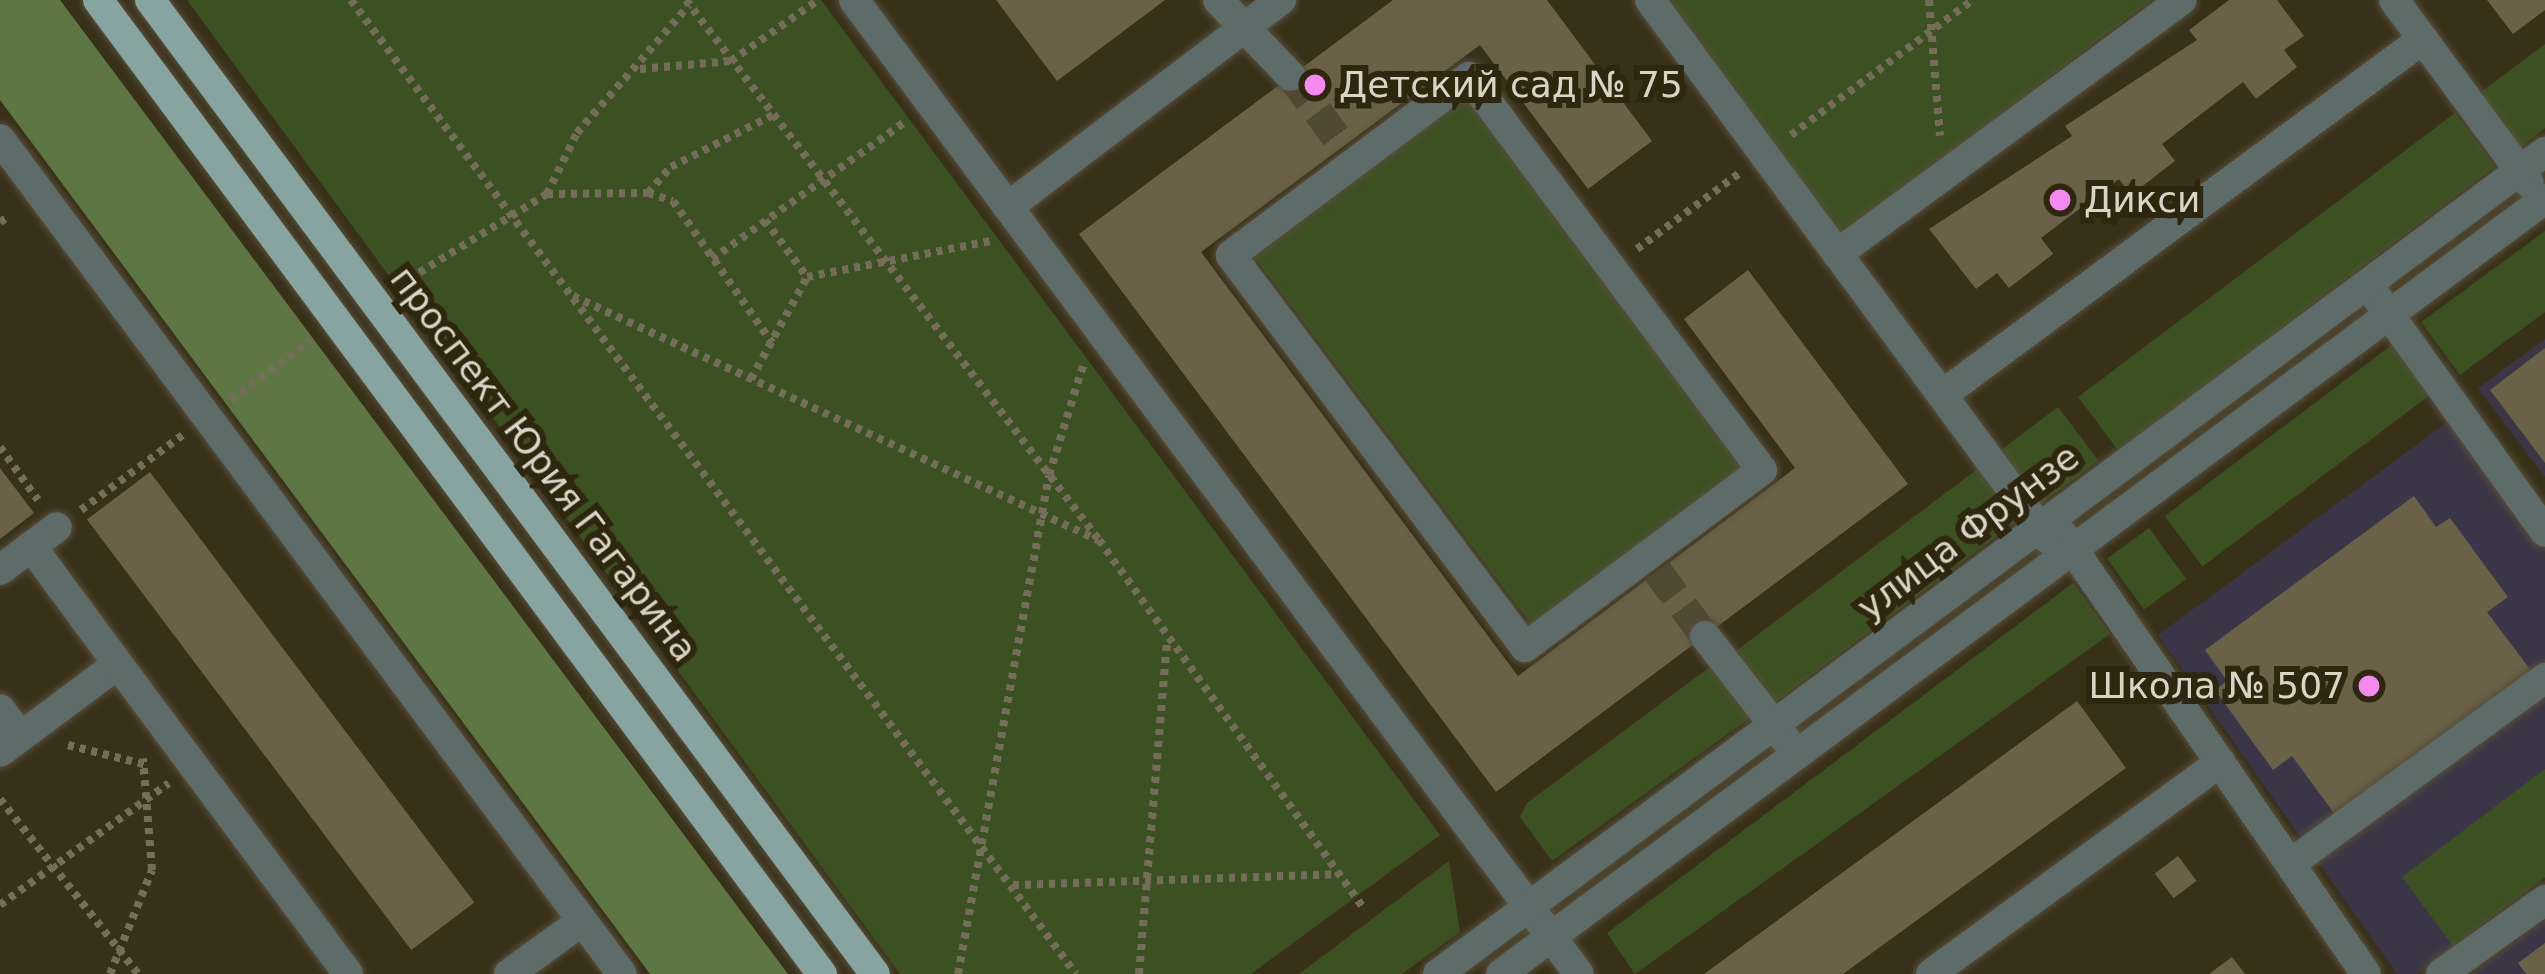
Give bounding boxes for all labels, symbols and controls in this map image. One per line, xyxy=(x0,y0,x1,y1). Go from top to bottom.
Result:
place label: Детский сад № 75 xyxy=(1339,63,1683,107)
marker: Детский сад № 75 xyxy=(1302,72,1328,98)
place label: Дикси xyxy=(2084,178,2200,222)
marker: Дикси xyxy=(2047,187,2073,213)
street label: проспект Юрия Гагарина xyxy=(381,258,707,670)
street label: улица Фрунзе xyxy=(1849,435,2087,629)
place label: Школа № 507 xyxy=(2089,664,2345,708)
marker: Школа № 507 xyxy=(2356,673,2382,699)

